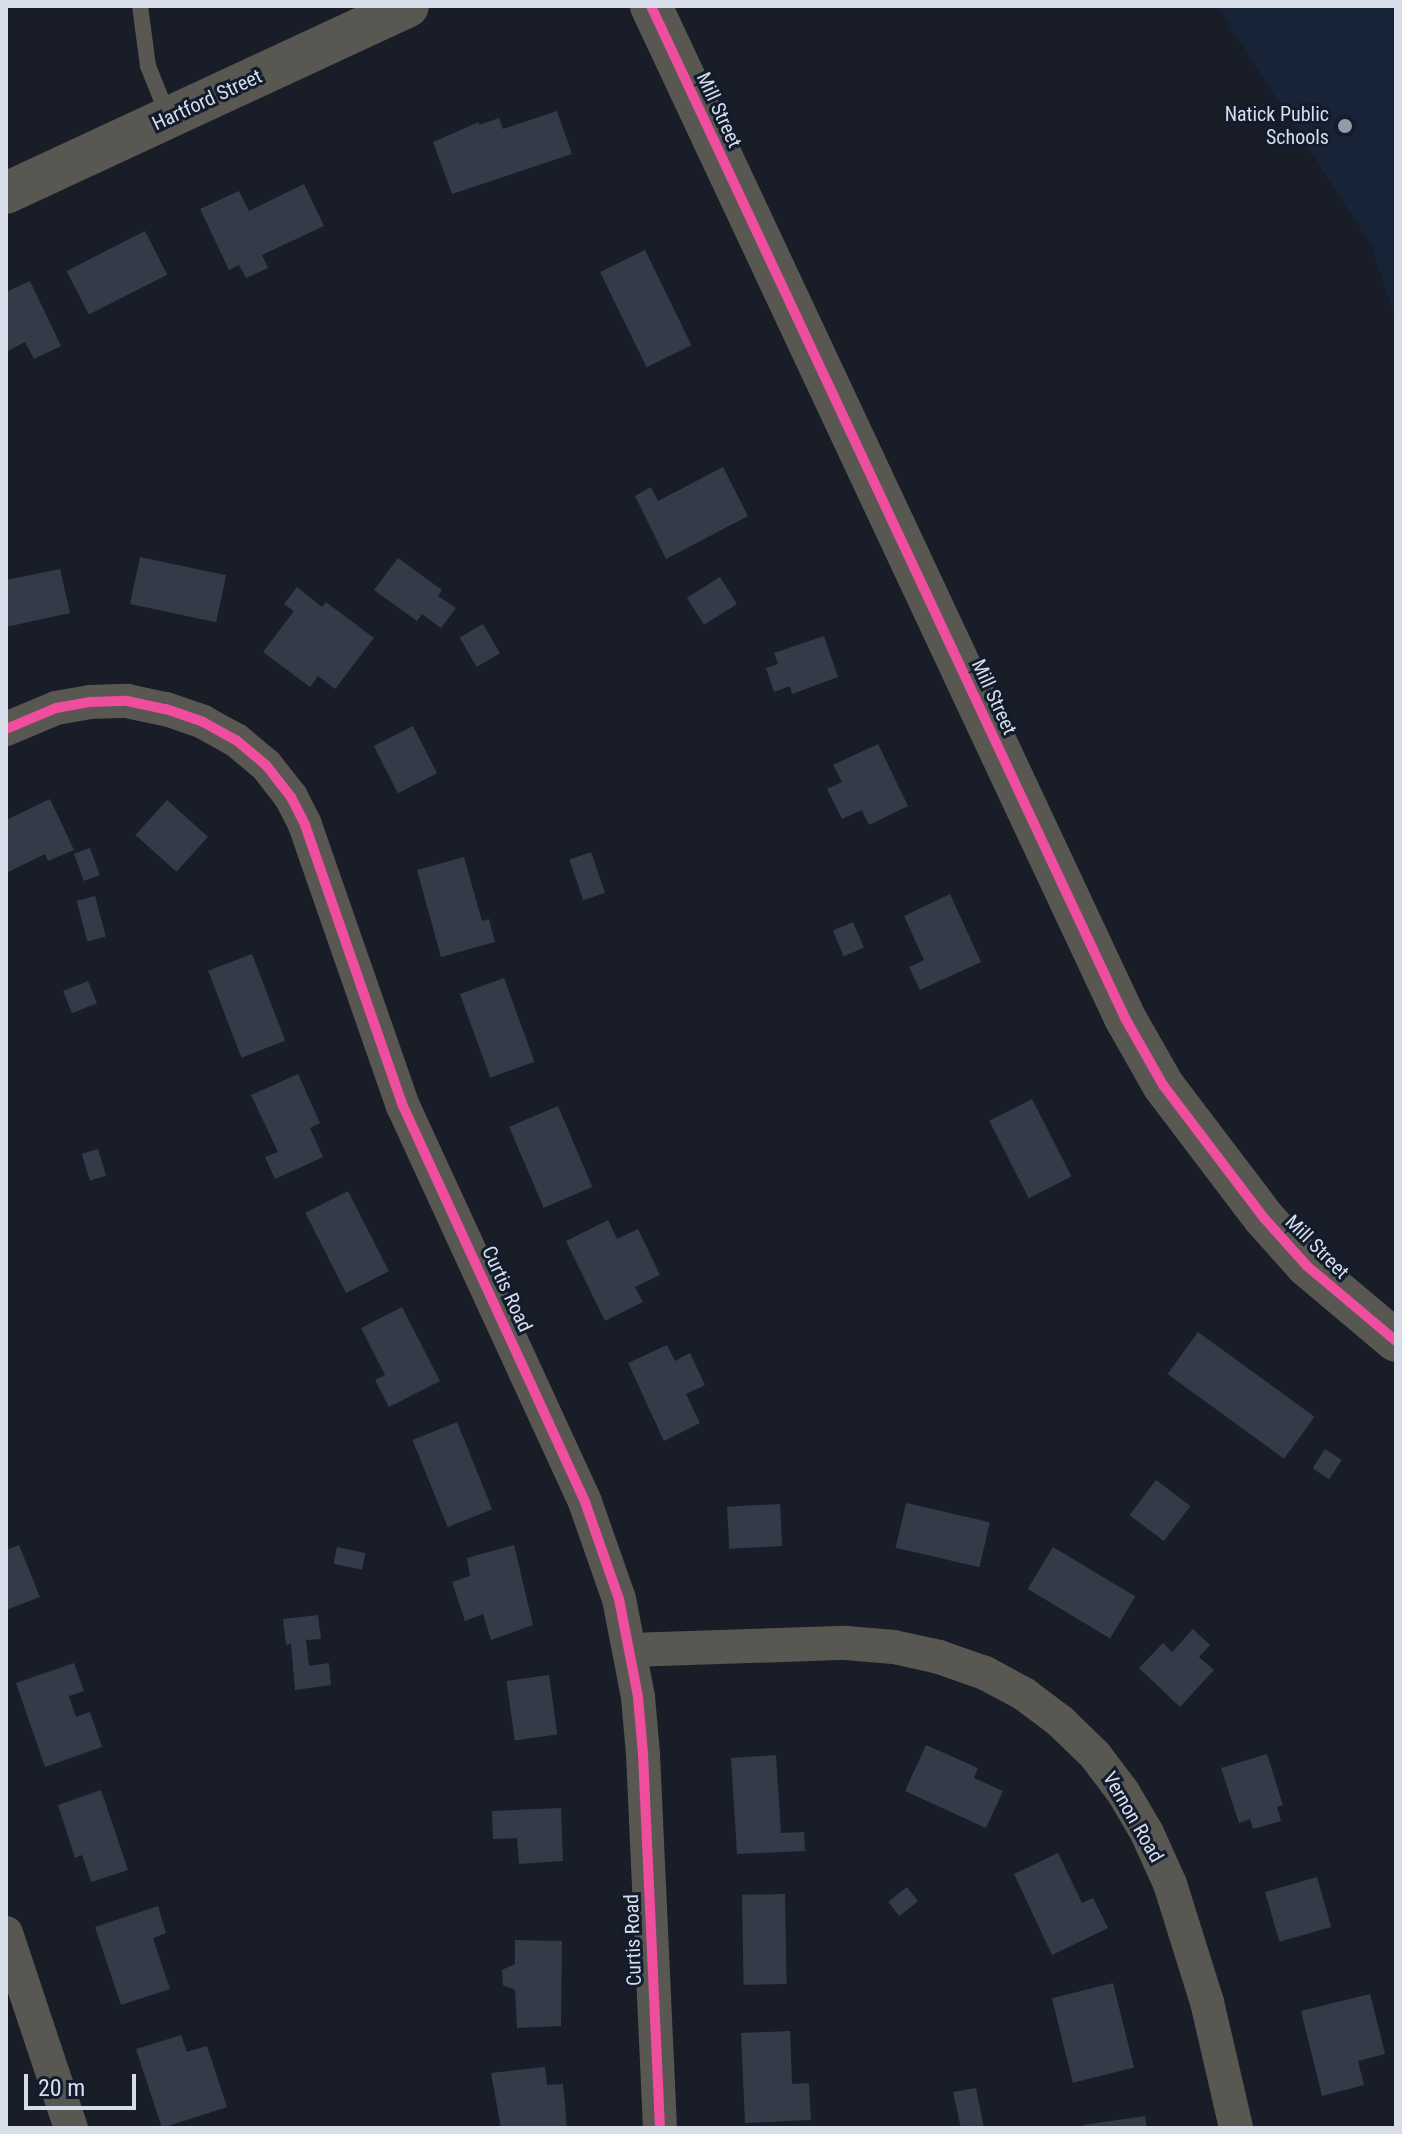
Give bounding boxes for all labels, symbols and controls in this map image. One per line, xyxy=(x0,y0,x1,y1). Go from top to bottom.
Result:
street label: Hartford Street xyxy=(148,64,266,136)
street label: Mill Street xyxy=(691,69,747,151)
place label: Natick Public Schools xyxy=(1225,102,1329,149)
marker: Natick Public Schools xyxy=(1336,117,1354,135)
street label: Mill Street xyxy=(966,656,1022,738)
street label: Mill Street xyxy=(1280,1210,1354,1284)
street label: Curtis Road xyxy=(477,1242,537,1336)
street label: Vernon Road xyxy=(1098,1768,1168,1866)
street label: Curtis Road xyxy=(619,1894,647,1986)
scale bar xyxy=(28,2058,140,2108)
text: 20 m xyxy=(38,2074,85,2102)

